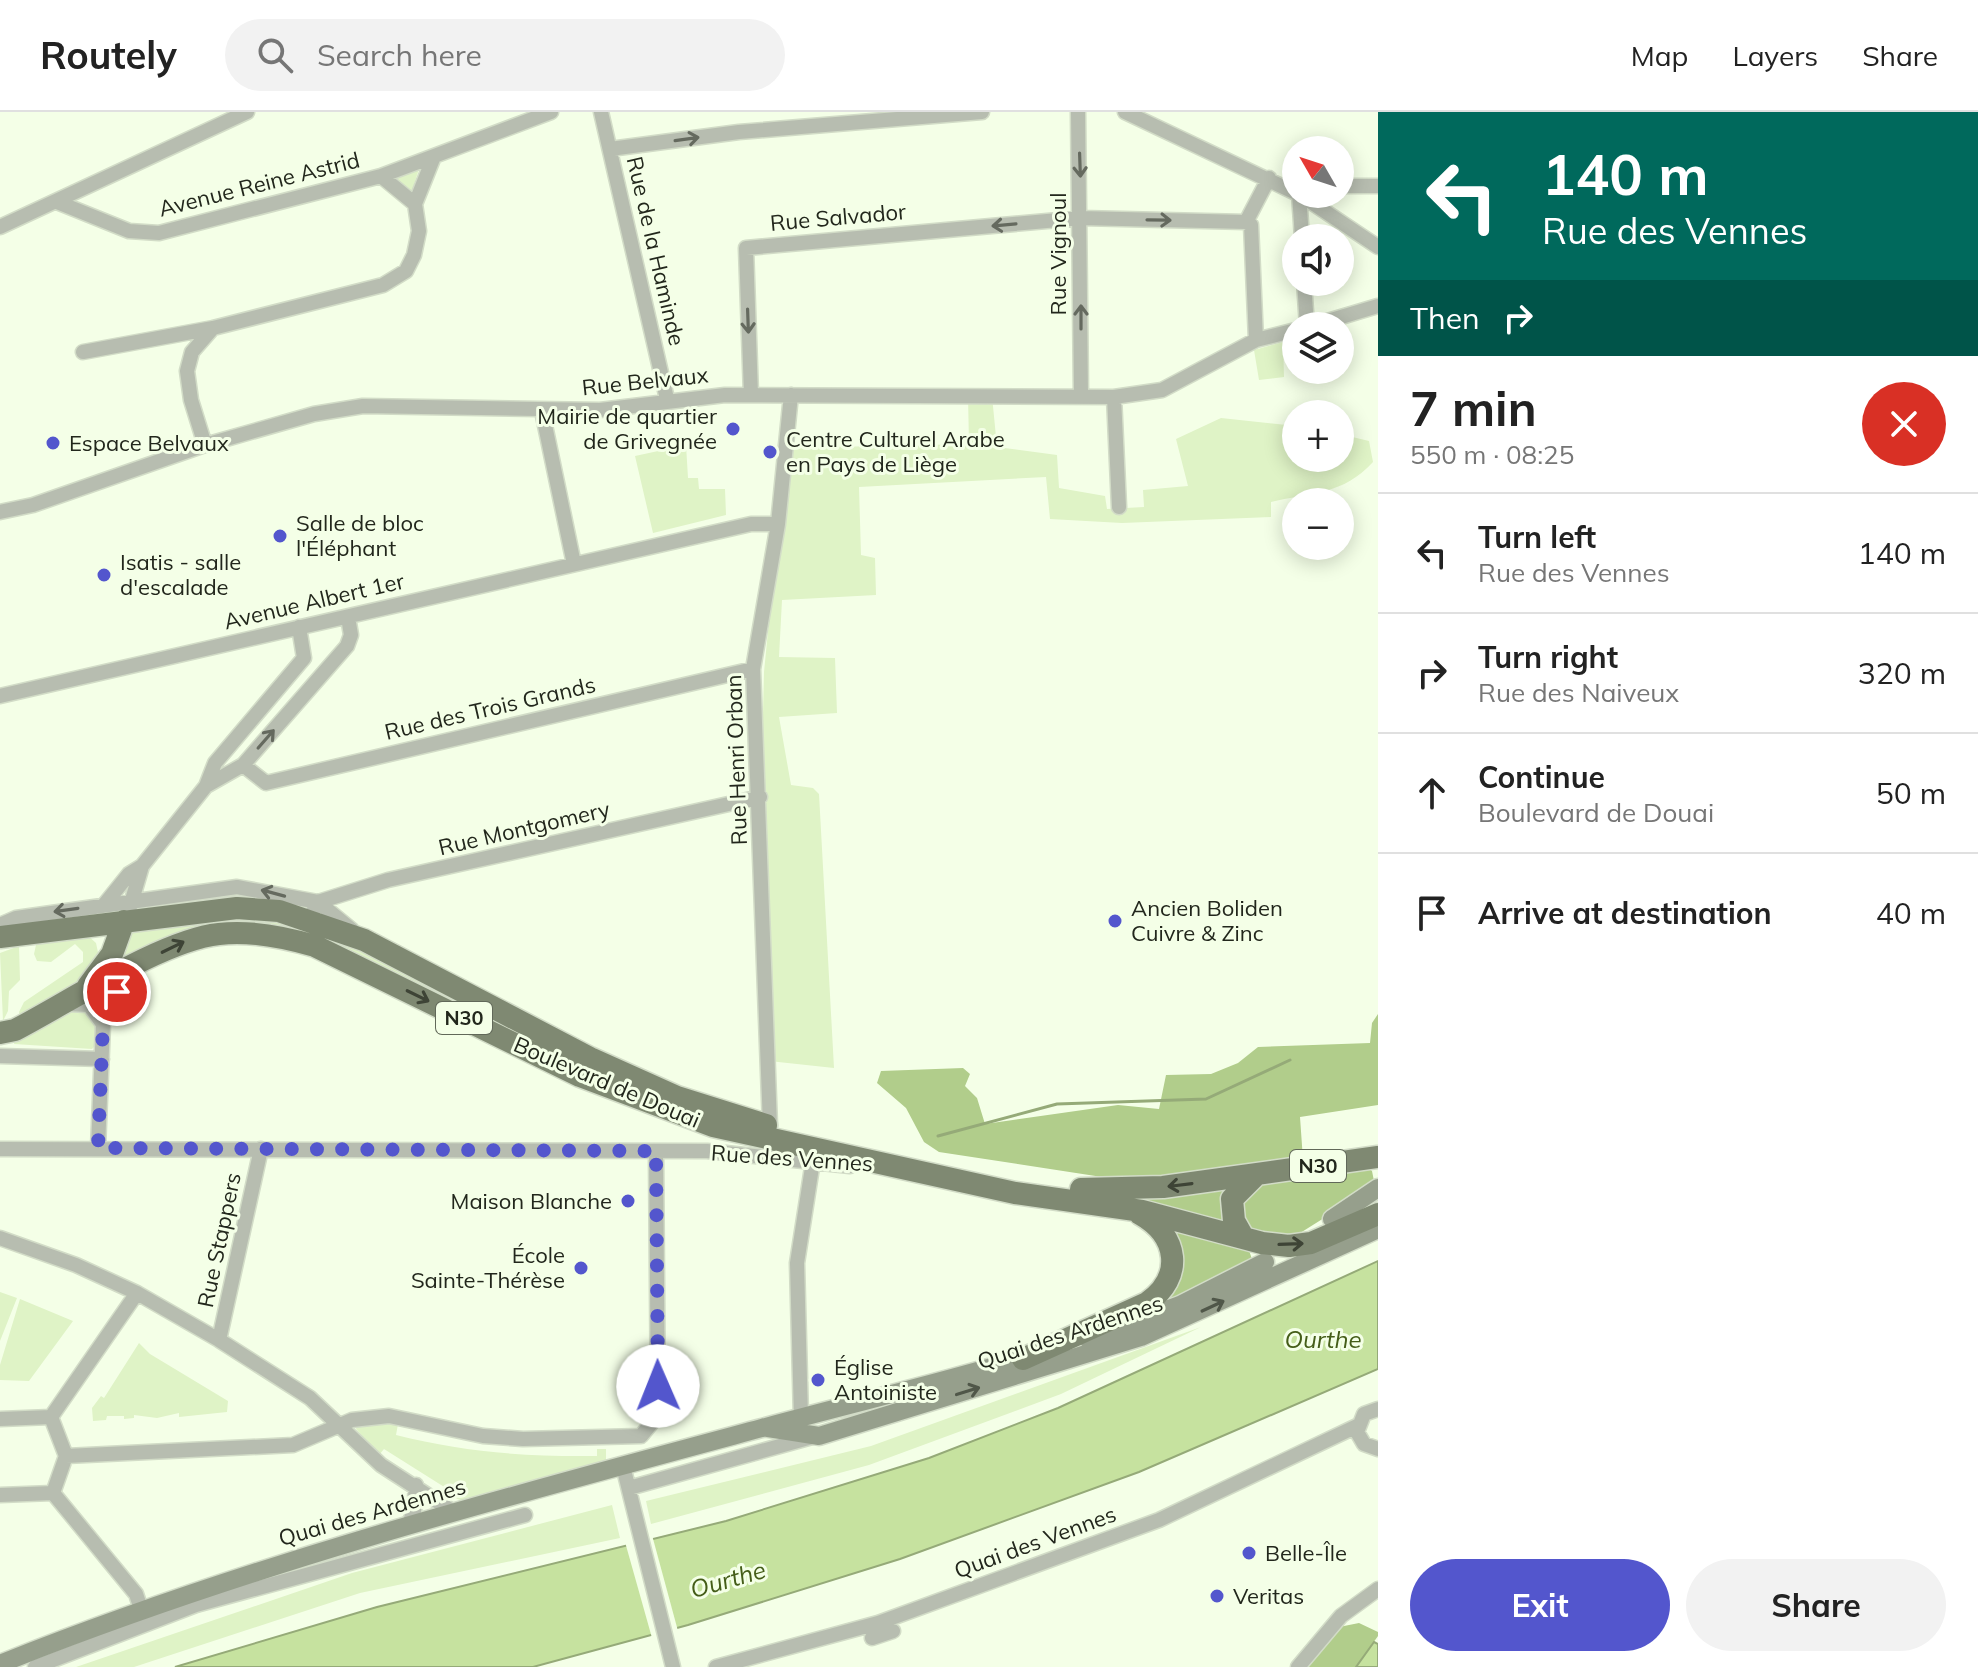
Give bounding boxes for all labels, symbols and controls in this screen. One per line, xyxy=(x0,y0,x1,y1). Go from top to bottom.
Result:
search box xyxy=(225,19,785,91)
text: Routely xyxy=(40,31,177,79)
icon: search xyxy=(253,33,297,77)
text: Search here xyxy=(317,36,482,74)
text: Map xyxy=(1631,38,1688,73)
text: Layers xyxy=(1732,38,1818,73)
text: Share xyxy=(1862,38,1938,73)
one-way arrow xyxy=(674,131,700,146)
north arrow xyxy=(1282,136,1354,208)
map controls xyxy=(1282,136,1354,560)
text: 140 m xyxy=(1542,139,1709,209)
icon: left xyxy=(1410,144,1514,248)
street label: Avenue Reine Astrid xyxy=(156,145,362,223)
one-way arrow xyxy=(1072,151,1087,178)
street label: Rue de la Haminde xyxy=(621,154,691,348)
street label: Rue Vignoul xyxy=(1044,193,1072,315)
street label: Rue Salvador xyxy=(769,197,907,237)
text: Rue des Vennes xyxy=(1542,208,1807,253)
one-way arrow xyxy=(1145,212,1172,228)
one-way arrow xyxy=(991,218,1018,233)
button: sound xyxy=(1282,224,1354,296)
icon: right xyxy=(1496,296,1540,340)
text: Then xyxy=(1410,299,1480,337)
one-way arrow xyxy=(1073,304,1089,331)
one-way arrow xyxy=(741,307,756,334)
button: layers xyxy=(1282,312,1354,384)
street label: Rue Belvaux xyxy=(580,360,710,402)
text: 7 min xyxy=(1410,378,1537,438)
button: close xyxy=(1862,382,1946,466)
button: + xyxy=(1282,400,1354,472)
place label: Mairie de quartier de Grivegnée xyxy=(537,402,717,455)
marker: Mairie de quartier de Grivegnée xyxy=(724,420,742,438)
place label: Centre Culturel Arabe en Pays de Liège xyxy=(786,425,1005,478)
place label: Espace Belvaux xyxy=(69,429,229,457)
marker: Espace Belvaux xyxy=(44,434,62,452)
text: 550 m · 08:25 xyxy=(1410,438,1574,471)
marker: Centre Culturel Arabe en Pays de Liège xyxy=(761,443,779,461)
button: − xyxy=(1282,488,1354,560)
place label: Salle de bloc l'Éléphant xyxy=(296,509,424,562)
text: Turn left xyxy=(1478,518,1596,556)
marker: Salle de bloc l'Éléphant xyxy=(271,527,289,545)
icon: left xyxy=(1410,531,1454,575)
text: 140 m xyxy=(1858,534,1946,572)
place label: Isatis - salle d'escalade xyxy=(120,548,241,601)
text: Rue des Vennes xyxy=(1478,556,1670,589)
marker: Isatis - salle d'escalade xyxy=(95,566,113,584)
street label: Avenue Albert 1er xyxy=(221,567,407,635)
text: Turn right xyxy=(1478,638,1618,676)
icon: right xyxy=(1410,651,1454,695)
text: 320 m xyxy=(1858,654,1946,692)
street label: Rue des Trois Grands xyxy=(382,670,598,746)
street label: Rue Henri Orban xyxy=(719,674,753,846)
text: Rue des Naiveux xyxy=(1478,676,1679,709)
one-way arrow xyxy=(257,729,275,750)
text: Continue xyxy=(1478,758,1605,796)
icon: ahead xyxy=(1410,771,1454,815)
text: 50 m xyxy=(1876,774,1946,812)
street label: Rue Montgomery xyxy=(436,795,613,861)
text: Boulevard de Douai xyxy=(1478,796,1714,829)
one-way arrow xyxy=(260,885,286,900)
icon: arrive xyxy=(1410,891,1454,935)
place label: Ancien Boliden Cuivre & Zinc xyxy=(1131,894,1283,947)
text: Arrive at destination xyxy=(1478,894,1772,932)
text: 40 m xyxy=(1876,894,1946,932)
one-way arrow xyxy=(54,903,79,918)
marker: Ancien Boliden Cuivre & Zinc xyxy=(1106,912,1124,930)
one-way arrow xyxy=(160,938,184,954)
pin xyxy=(83,958,151,1026)
icon: arrive xyxy=(95,970,139,1014)
one-way arrow xyxy=(405,989,429,1004)
road number: N30 xyxy=(436,1002,492,1034)
street label: Boulevard de Douai xyxy=(510,1030,704,1134)
street label: Rue des Vennes xyxy=(710,1138,874,1178)
road number: N30 xyxy=(1290,1150,1346,1182)
street label: Rue Stappers xyxy=(191,1170,247,1310)
one-way arrow xyxy=(1168,1178,1193,1193)
place label: Maison Blanche xyxy=(451,1187,612,1215)
marker: Maison Blanche xyxy=(619,1192,637,1210)
one-way arrow xyxy=(1277,1237,1303,1252)
place label: École Sainte-Thérèse xyxy=(411,1241,565,1294)
marker: École Sainte-Thérèse xyxy=(572,1259,590,1277)
street label: Quai des Ardennes xyxy=(974,1289,1166,1375)
one-way arrow xyxy=(1200,1298,1225,1313)
water label: Ourthe xyxy=(1284,1324,1362,1354)
position arrow xyxy=(616,1344,700,1428)
place label: Église Antoiniste xyxy=(834,1353,937,1406)
marker: Église Antoiniste xyxy=(809,1371,827,1389)
one-way arrow xyxy=(954,1383,980,1398)
street label: Quai des Ardennes xyxy=(275,1472,469,1552)
street label: Quai des Vennes xyxy=(950,1500,1120,1584)
place label: Belle-Île xyxy=(1265,1539,1347,1567)
marker: Belle-Île xyxy=(1240,1544,1258,1562)
water label: Ourthe xyxy=(686,1554,769,1604)
button: Exit xyxy=(1410,1559,1670,1651)
button: Share xyxy=(1686,1559,1946,1651)
place label: Veritas xyxy=(1233,1582,1304,1610)
marker: Veritas xyxy=(1208,1587,1226,1605)

